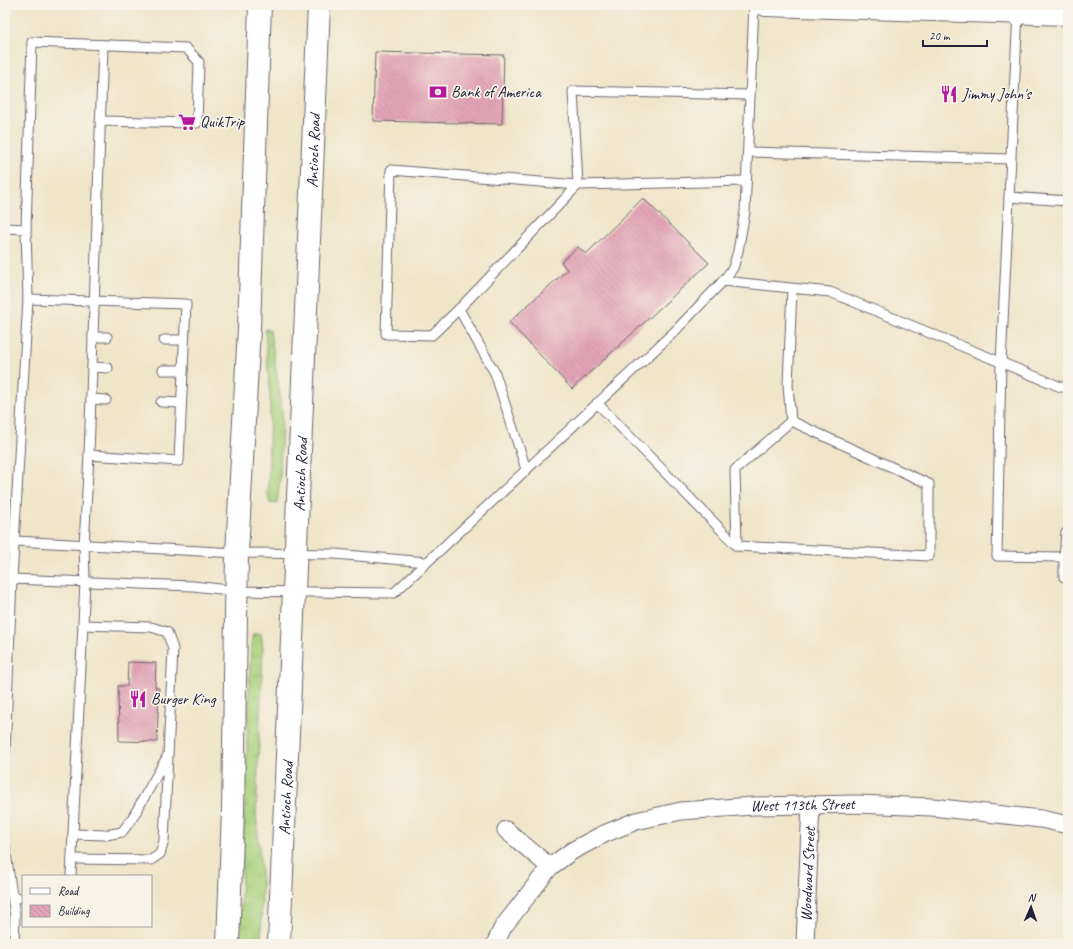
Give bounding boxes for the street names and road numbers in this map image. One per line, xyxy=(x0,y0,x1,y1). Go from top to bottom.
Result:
street label: Antioch Road xyxy=(302,111,325,188)
street label: Antioch Road xyxy=(289,435,313,512)
street label: Antioch Road xyxy=(274,758,298,835)
street label: West 113th Street xyxy=(750,794,857,816)
street label: Woodward Street xyxy=(796,825,820,922)

